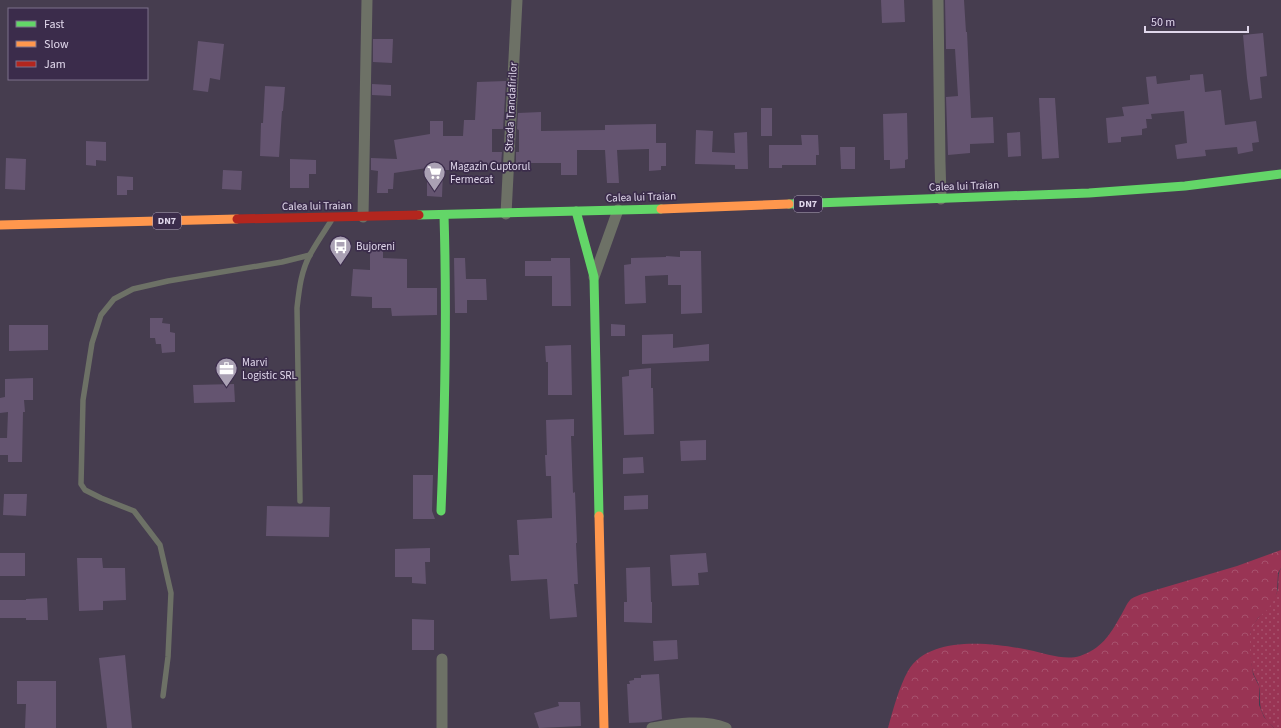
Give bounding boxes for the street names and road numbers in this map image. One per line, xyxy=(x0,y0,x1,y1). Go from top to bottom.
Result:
street label: Strada Trandafirilor xyxy=(501,62,521,152)
street label: Calea lui Traian xyxy=(929,177,999,195)
street label: Calea lui Traian xyxy=(606,188,676,206)
road number: DN7 xyxy=(794,196,822,212)
street label: Calea lui Traian xyxy=(282,198,352,214)
road number: DN7 xyxy=(153,213,181,229)

